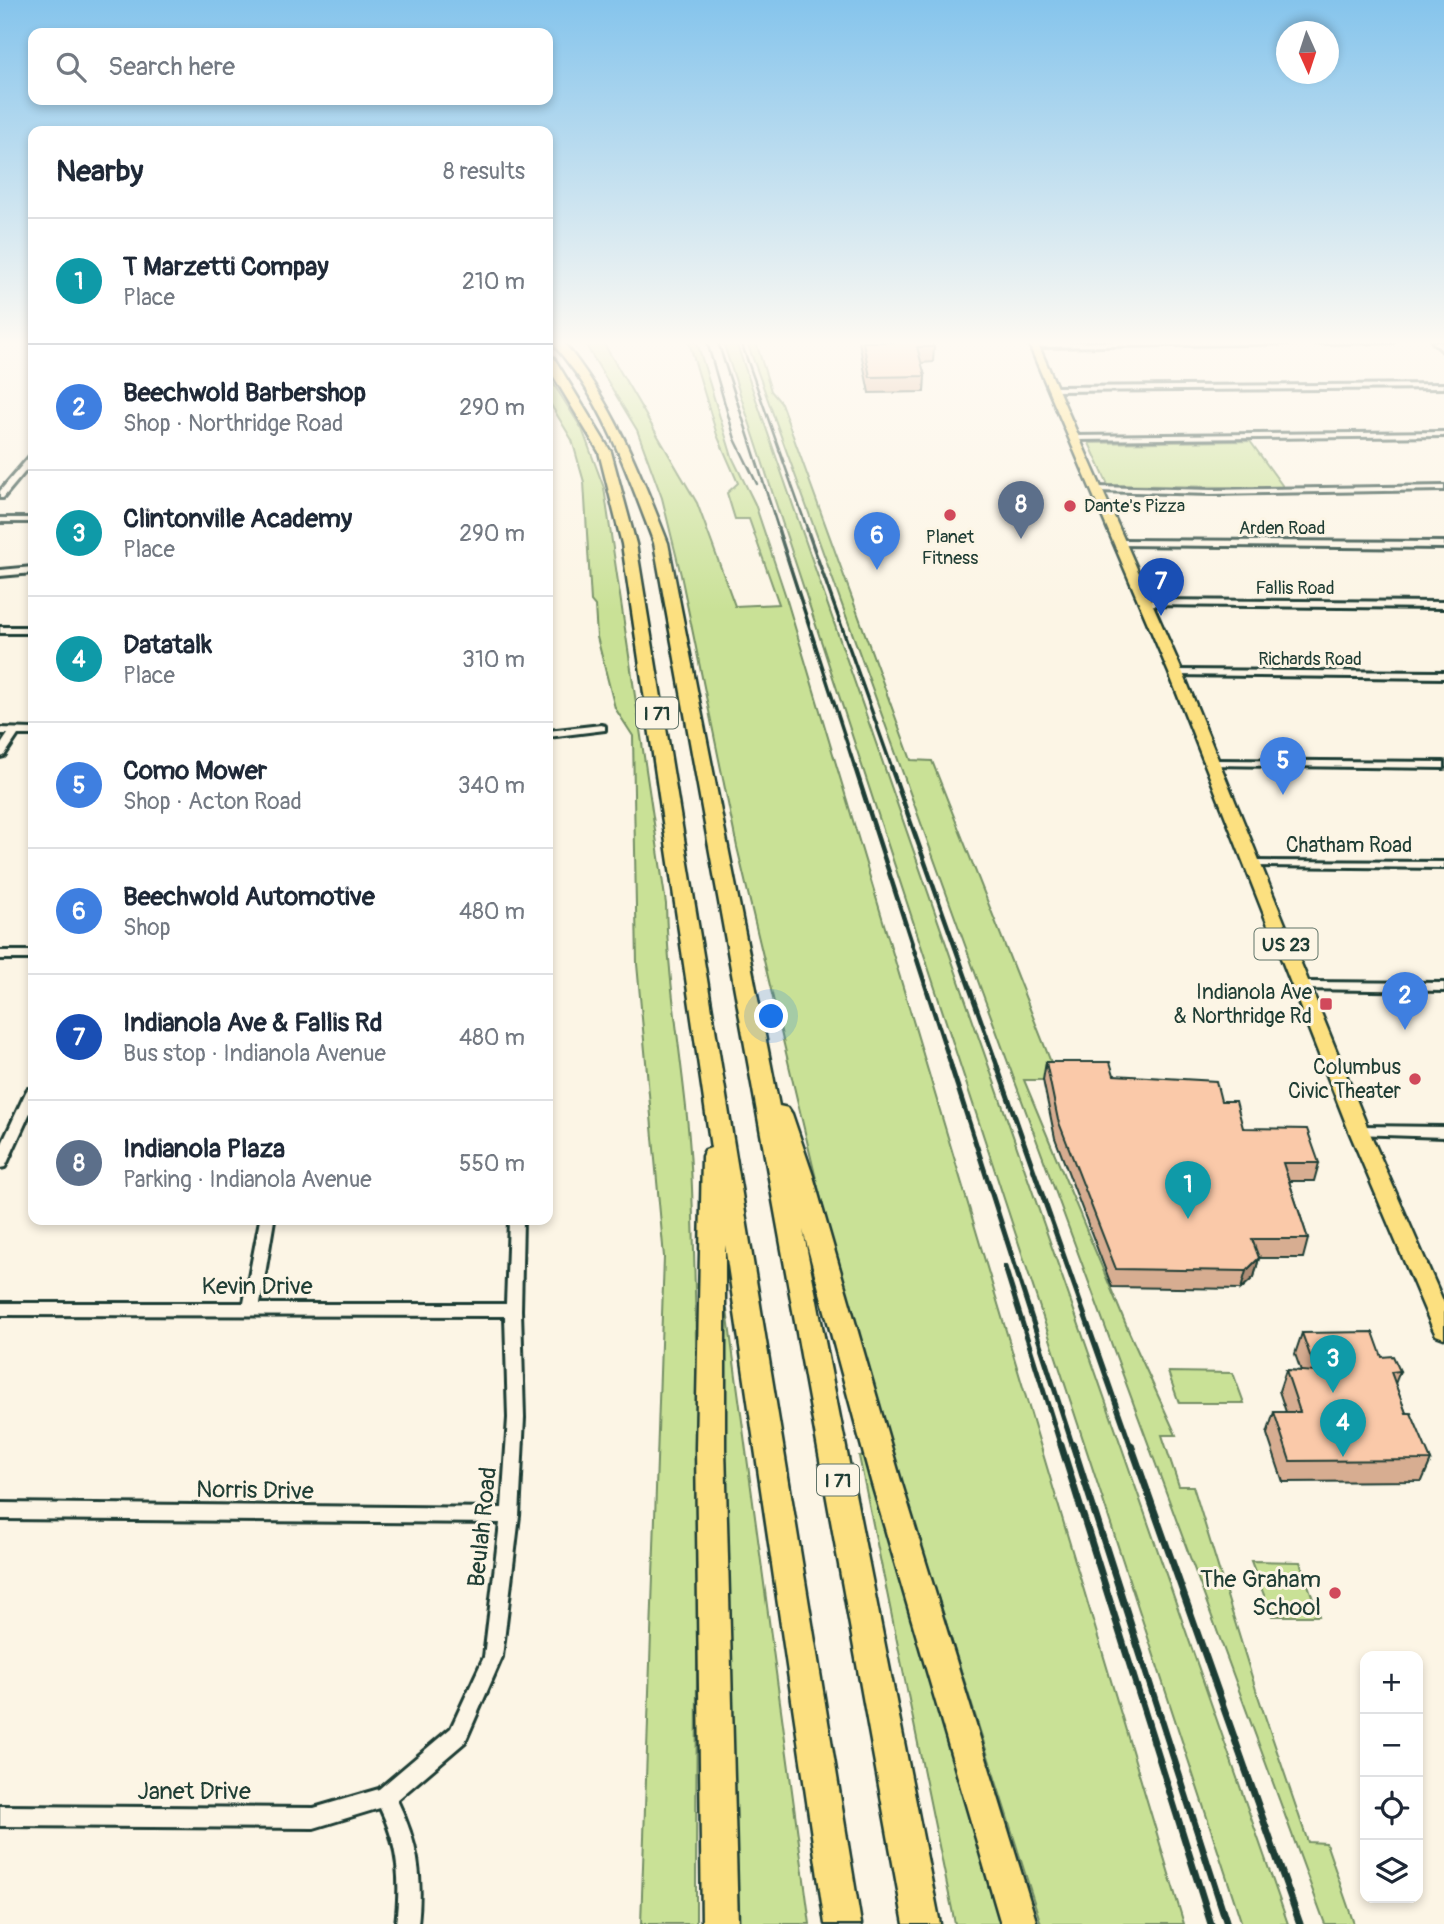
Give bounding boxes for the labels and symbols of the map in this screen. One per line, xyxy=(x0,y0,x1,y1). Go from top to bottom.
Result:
north arrow xyxy=(1276,21,1339,84)
pin: 8 xyxy=(998,481,1044,539)
place label: Dante's Pizza xyxy=(1084,495,1185,518)
marker: Dante's Pizza xyxy=(1062,498,1078,514)
marker: Planet Fitness xyxy=(942,507,958,523)
pin: 6 xyxy=(854,512,900,570)
street label: Arden Road xyxy=(1239,517,1325,540)
place label: Planet Fitness xyxy=(922,526,978,570)
pin: 7 xyxy=(1138,558,1184,616)
street label: Fallis Road xyxy=(1255,577,1335,600)
street label: Richards Road xyxy=(1258,648,1362,671)
road number: I 71 xyxy=(636,698,678,728)
pin: 5 xyxy=(1260,737,1306,795)
street label: Chatham Road xyxy=(1286,832,1412,859)
road number: US 23 xyxy=(1254,928,1318,960)
pin: 2 xyxy=(1382,972,1428,1030)
place label: Indianola Ave & Northridge Rd xyxy=(1174,979,1313,1030)
marker: Indianola Ave & Northridge Rd xyxy=(1318,996,1334,1012)
your location xyxy=(754,999,788,1033)
place label: Columbus Civic Theater xyxy=(1288,1054,1402,1105)
marker: Columbus Civic Theater xyxy=(1407,1071,1423,1087)
pin: 1 xyxy=(1165,1161,1211,1219)
street label: Kevin Drive xyxy=(201,1272,313,1301)
pin: 3 xyxy=(1310,1335,1356,1393)
pin: 4 xyxy=(1320,1399,1366,1457)
road number: I 71 xyxy=(817,1464,859,1496)
street label: Beulah Road xyxy=(462,1466,503,1589)
street label: Norris Drive xyxy=(196,1475,314,1506)
place label: The Graham School xyxy=(1200,1565,1321,1622)
marker: The Graham School xyxy=(1327,1585,1343,1601)
street label: Janet Drive xyxy=(137,1777,251,1806)

